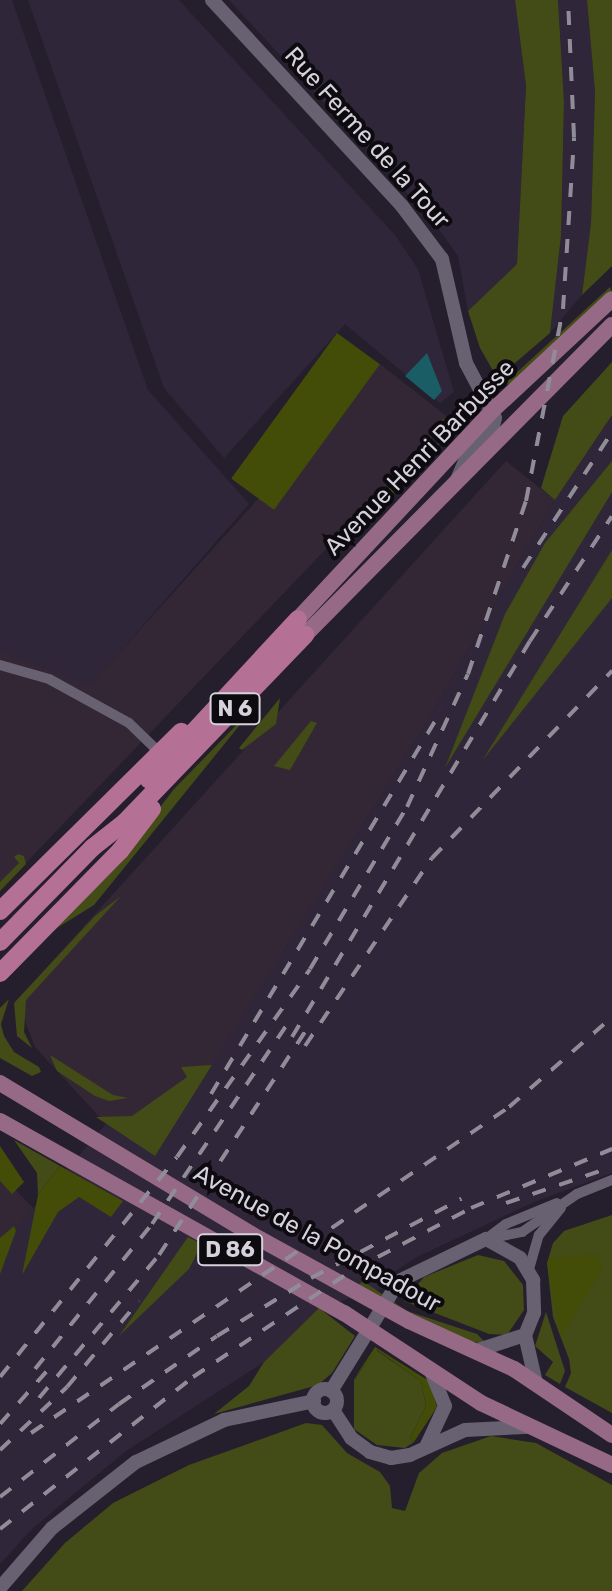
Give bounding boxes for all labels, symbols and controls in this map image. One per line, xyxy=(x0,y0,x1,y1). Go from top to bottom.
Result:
street label: Rue Ferme de la Tour xyxy=(278,41,456,235)
street label: Avenue Henri Barbusse xyxy=(319,354,521,562)
road number: N 6 xyxy=(209,691,261,727)
street label: Avenue de la Pompadour xyxy=(188,1159,446,1319)
road number: D 86 xyxy=(196,1232,264,1268)

